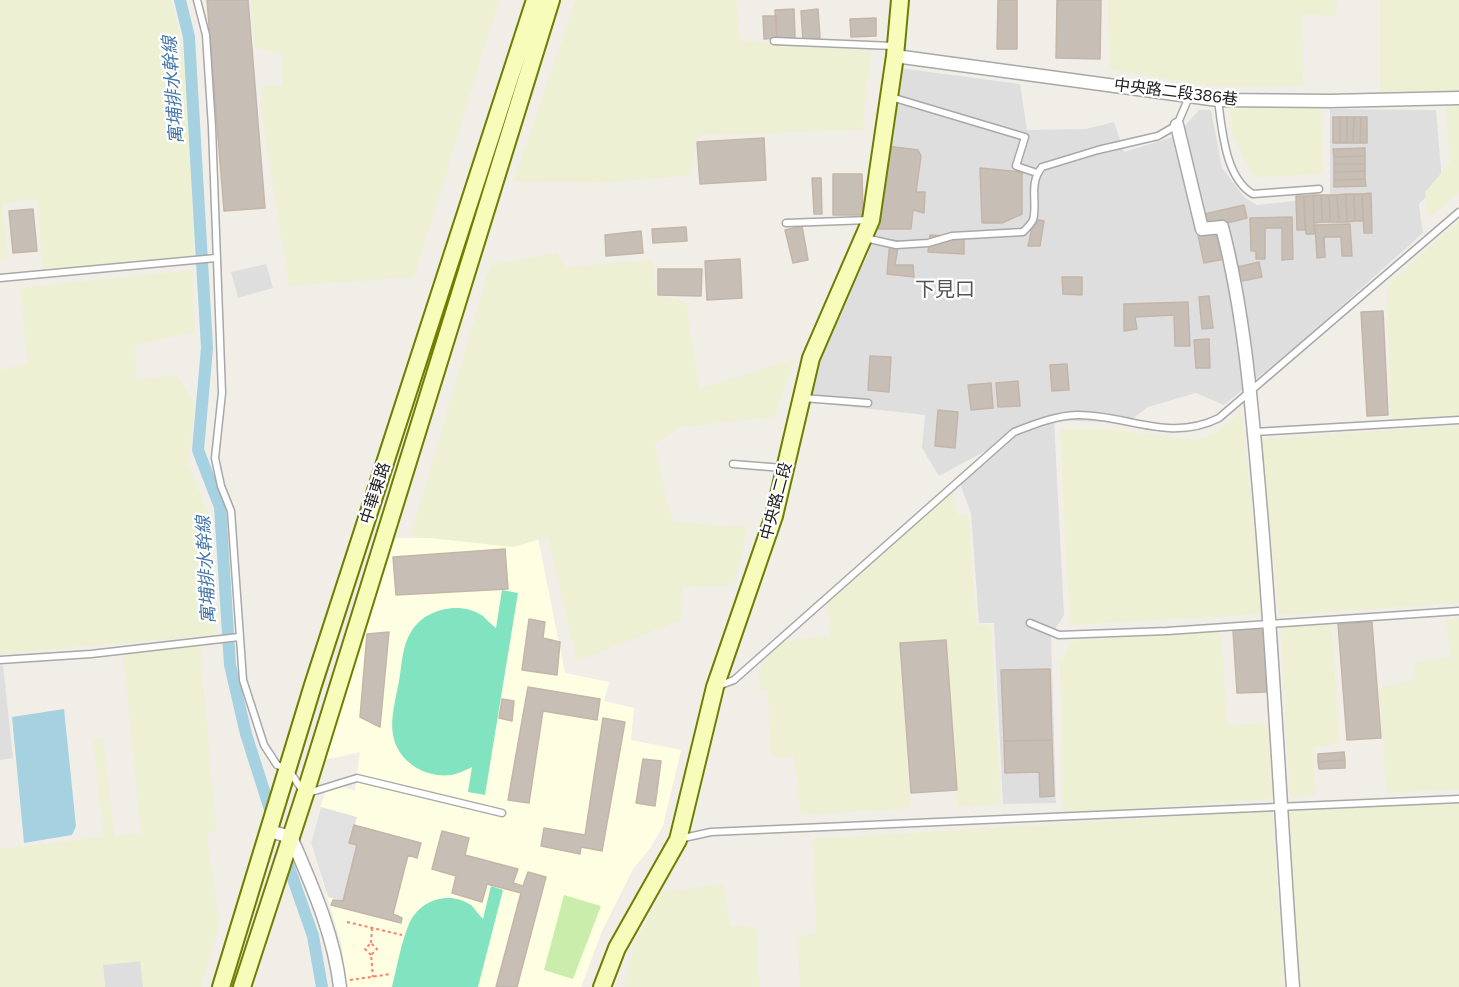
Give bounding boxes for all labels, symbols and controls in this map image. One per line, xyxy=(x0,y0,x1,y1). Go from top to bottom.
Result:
water label: 寓埔排水幹線 xyxy=(158,35,188,145)
street label: 中央路二段386巷 xyxy=(1113,75,1239,109)
district label: 下見口 xyxy=(915,277,975,301)
street label: 中華東路 xyxy=(356,460,394,526)
street label: 中央路二段 xyxy=(756,460,796,542)
water label: 寓埔排水幹線 xyxy=(192,516,220,624)

